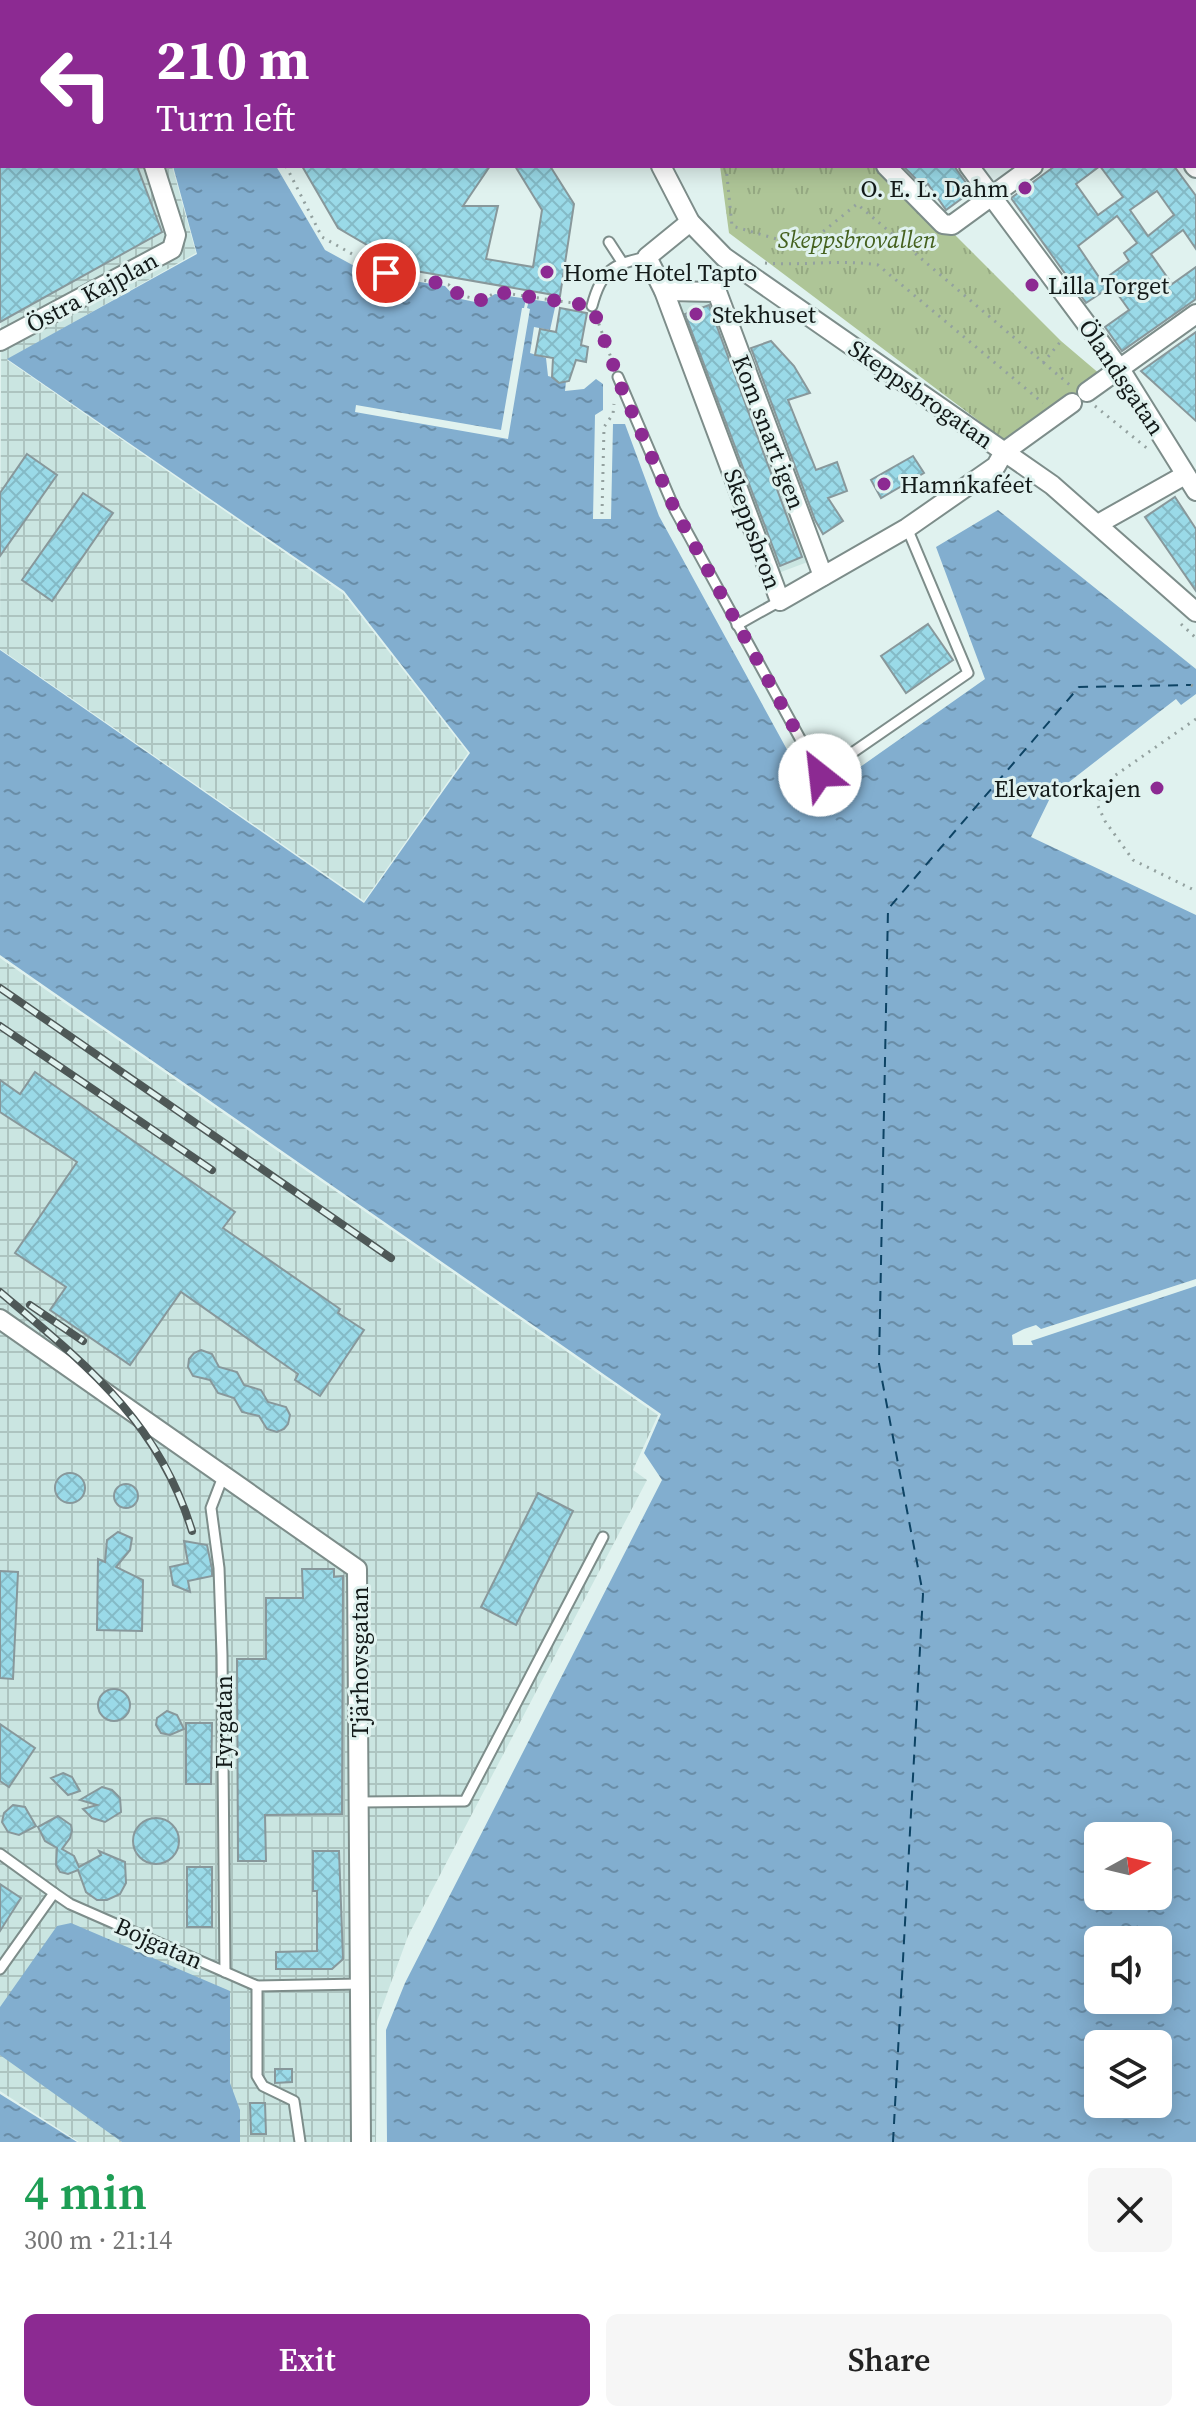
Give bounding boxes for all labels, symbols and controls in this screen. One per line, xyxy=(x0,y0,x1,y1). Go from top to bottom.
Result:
text: 210 m xyxy=(156,21,310,98)
icon: left xyxy=(24,32,128,136)
text: Turn left xyxy=(156,94,295,143)
place label: O. E. L. Dahm xyxy=(861,172,1009,205)
marker: O. E. L. Dahm xyxy=(1016,179,1034,197)
park label: Skeppsbrovallen xyxy=(778,223,937,256)
pin xyxy=(352,239,420,307)
street label: Östra Kajplan xyxy=(20,243,164,341)
icon: arrive xyxy=(364,251,408,295)
place label: Home Hotel Tapto xyxy=(563,256,757,289)
marker: Home Hotel Tapto xyxy=(538,263,556,281)
place label: Lilla Torget xyxy=(1048,269,1169,302)
marker: Lilla Torget xyxy=(1023,276,1041,294)
place label: Stekhuset xyxy=(712,298,816,331)
marker: Stekhuset xyxy=(687,305,705,323)
street label: Ölandsgatan xyxy=(1071,313,1173,441)
street label: Skeppsbrogatan xyxy=(842,332,1000,456)
street label: Kom snart igen xyxy=(724,350,814,514)
street label: Skeppsbron xyxy=(716,464,790,594)
place label: Hamnkaféet xyxy=(900,468,1033,501)
marker: Hamnkaféet xyxy=(875,475,893,493)
position arrow xyxy=(778,733,862,817)
place label: Elevatorkajen xyxy=(994,772,1141,805)
marker: Elevatorkajen xyxy=(1148,779,1166,797)
street label: Tjärhovsgatan xyxy=(343,1586,376,1738)
street label: Fyrgatan xyxy=(207,1675,240,1769)
north arrow xyxy=(1084,1822,1172,1910)
map controls xyxy=(1084,1822,1172,2118)
street label: Bojgatan xyxy=(110,1909,208,1977)
button: sound xyxy=(1084,1926,1172,2014)
button: layers xyxy=(1084,2030,1172,2118)
text: 4 min xyxy=(24,2159,147,2225)
button: close xyxy=(1088,2168,1172,2252)
text: 300 m · 21:14 xyxy=(24,2222,172,2258)
button: Exit xyxy=(24,2314,590,2406)
button: Share xyxy=(606,2314,1172,2406)

